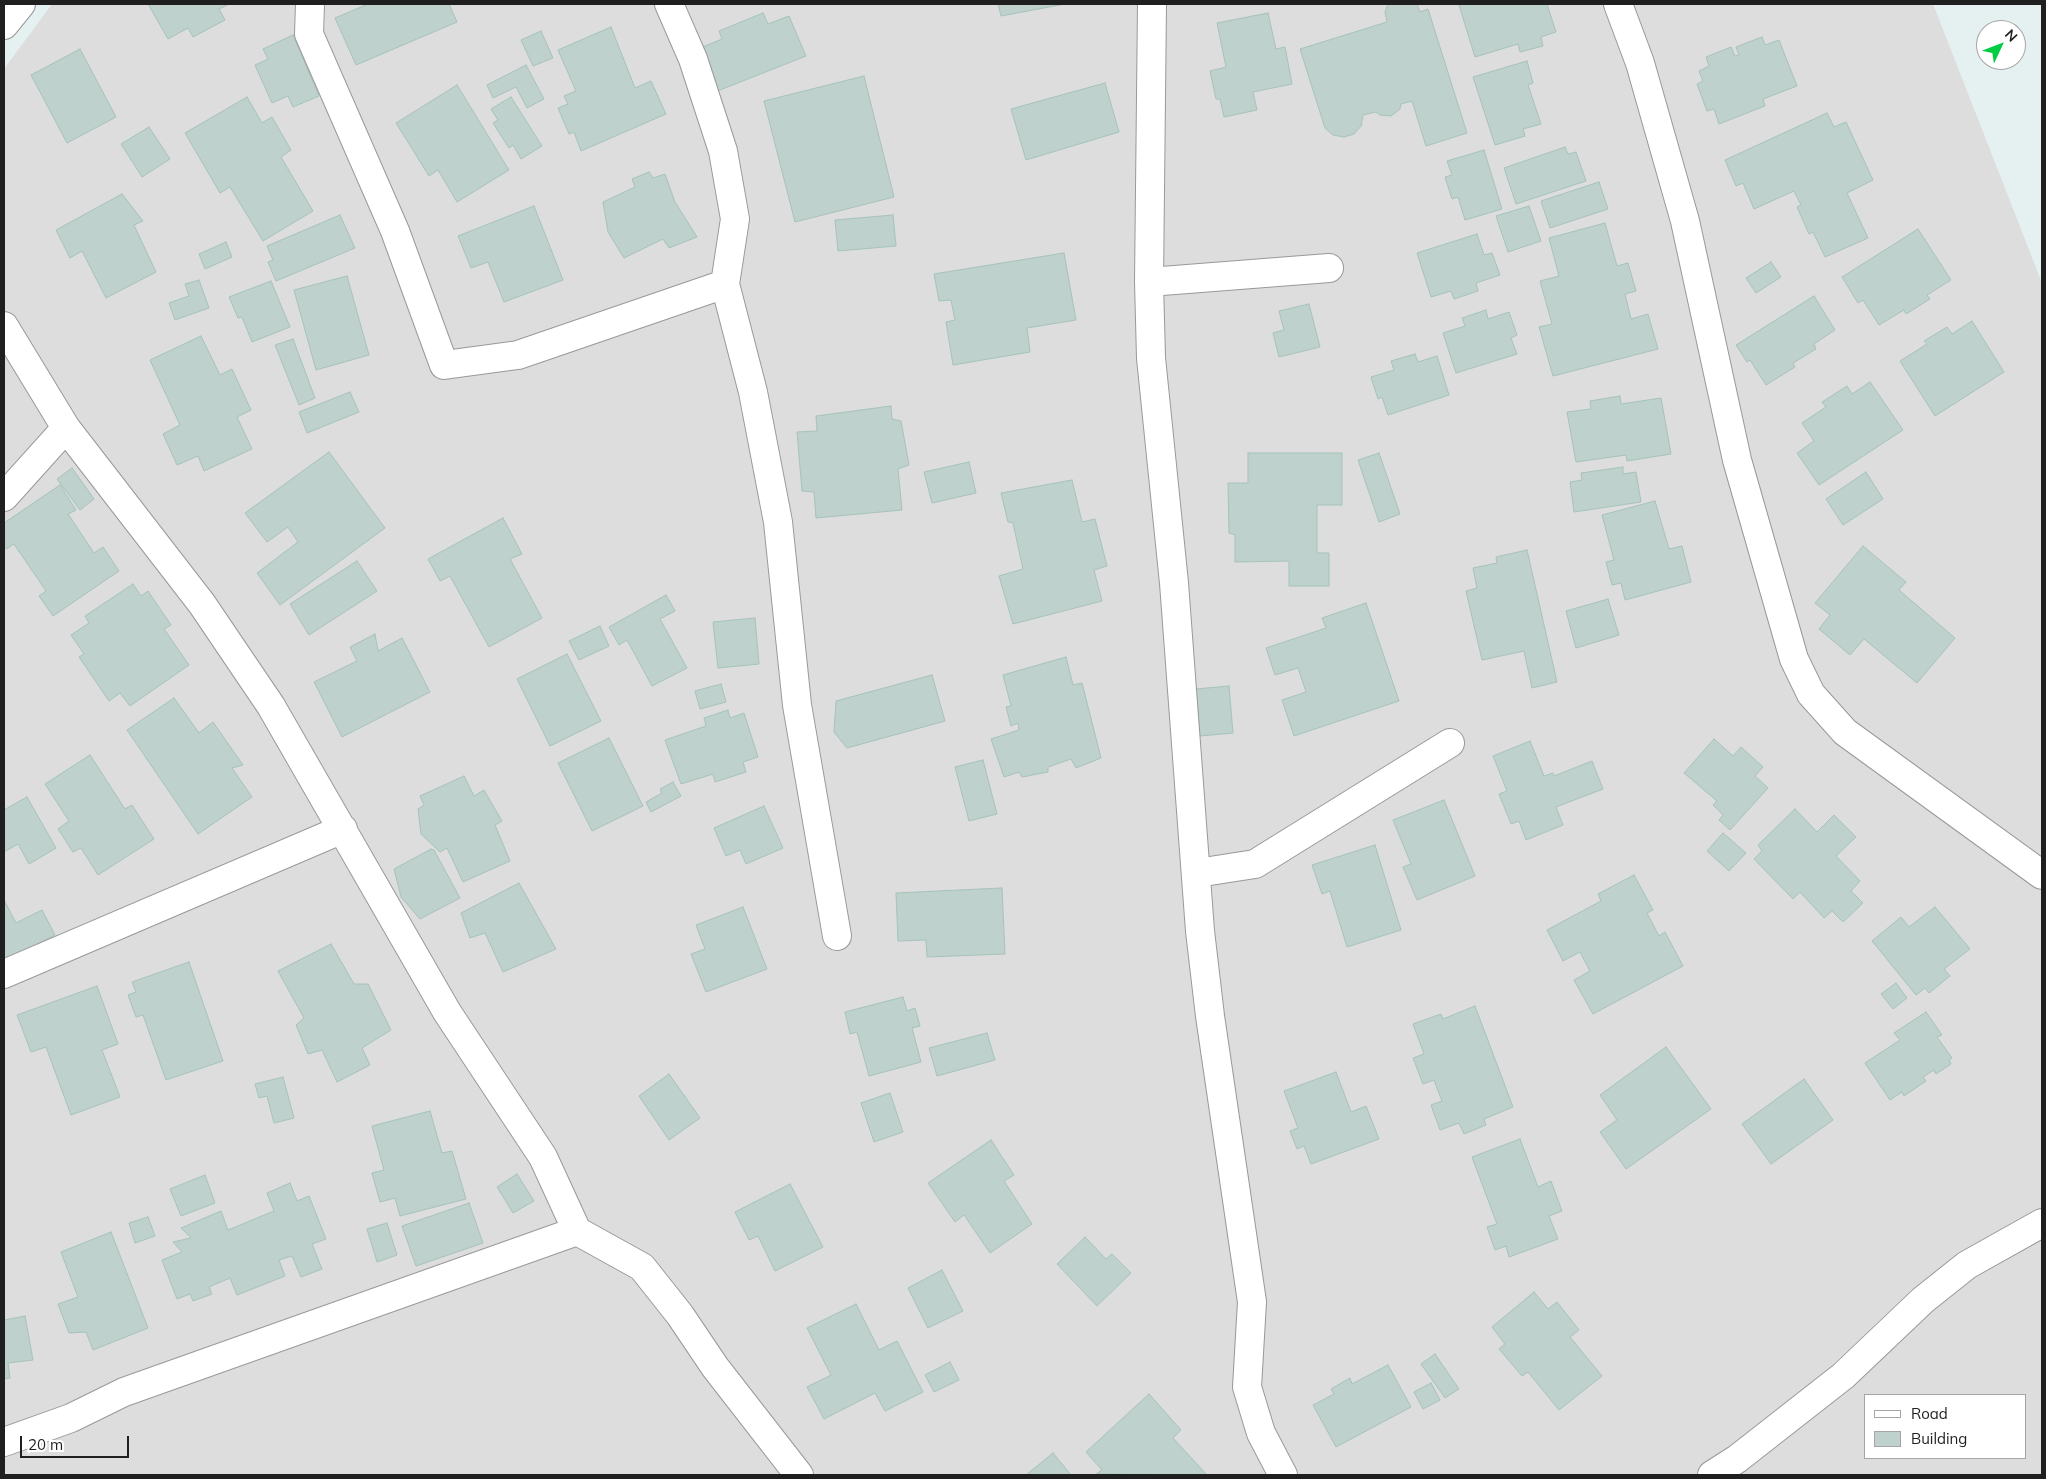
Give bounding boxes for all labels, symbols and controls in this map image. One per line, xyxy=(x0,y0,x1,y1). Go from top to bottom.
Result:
north arrow xyxy=(1976,20,2026,70)
text: N xyxy=(2001,25,2021,45)
legend xyxy=(1864,1394,2026,1459)
text: Road xyxy=(1911,1404,1948,1423)
scale bar xyxy=(22,1426,131,1458)
text: Building xyxy=(1911,1429,1967,1448)
text: 20 m xyxy=(28,1435,63,1454)

